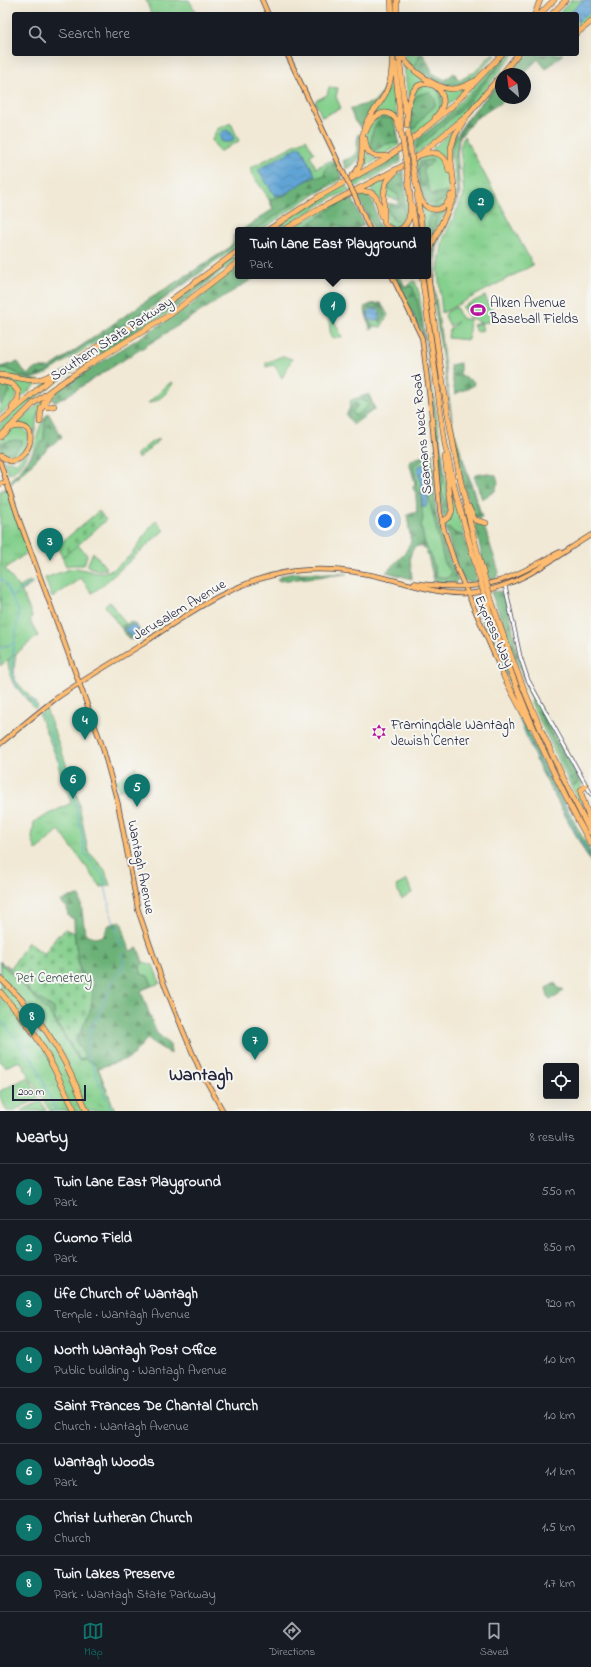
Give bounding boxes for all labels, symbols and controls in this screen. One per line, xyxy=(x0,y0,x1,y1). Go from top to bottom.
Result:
search box xyxy=(12,12,579,56)
icon: search xyxy=(26,23,48,45)
text: Search here xyxy=(58,23,130,45)
north arrow xyxy=(495,68,531,104)
pin: 2 xyxy=(468,188,494,221)
popup xyxy=(235,227,431,279)
text: Twin Lane East Playground xyxy=(250,233,416,255)
text: Park xyxy=(250,255,273,274)
street label: Southern State Parkway xyxy=(46,292,178,388)
pin: 1 xyxy=(320,292,346,325)
place label: Alken Avenue Baseball Fields xyxy=(489,293,579,330)
sports icon: Alken Avenue Baseball Fields xyxy=(469,301,487,319)
street label: Seamans Neck Road xyxy=(407,373,438,495)
your location xyxy=(375,511,395,531)
pin: 3 xyxy=(37,528,63,561)
street label: Jerusalem Avenue xyxy=(129,574,231,646)
street label: Express Way xyxy=(467,592,519,672)
pin: 4 xyxy=(72,707,98,740)
place label: Framingdale Wantagh Jewish Center xyxy=(390,715,515,752)
synagogue icon: Framingdale Wantagh Jewish Center xyxy=(370,723,388,741)
pin: 6 xyxy=(60,766,86,799)
pin: 5 xyxy=(124,774,150,807)
street label: Wantagh Avenue xyxy=(120,818,160,917)
park label: Pet Cemetery xyxy=(16,968,92,990)
pin: 8 xyxy=(19,1003,45,1036)
pin: 7 xyxy=(242,1027,268,1060)
district label: Wantagh xyxy=(169,1063,234,1090)
map controls xyxy=(543,1063,579,1099)
button: locate xyxy=(543,1063,579,1099)
scale bar xyxy=(12,1083,86,1102)
text: 200 m xyxy=(18,1084,44,1100)
text: Nearby xyxy=(16,1125,68,1150)
text: 8 results xyxy=(530,1128,575,1147)
text: Twin Lane East Playground xyxy=(54,1171,221,1193)
text: 1 xyxy=(27,1182,31,1201)
text: 550 m xyxy=(541,1182,575,1201)
text: Park xyxy=(54,1193,78,1212)
text: Cuomo Field xyxy=(54,1227,132,1249)
text: 2 xyxy=(26,1238,32,1257)
text: 850 m xyxy=(544,1238,575,1257)
text: Park xyxy=(54,1249,78,1268)
text: Life Church of Wantagh xyxy=(54,1283,198,1305)
text: 3 xyxy=(26,1294,32,1313)
text: 920 m xyxy=(546,1294,575,1313)
text: Temple · Wantagh Avenue xyxy=(54,1305,190,1324)
text: North Wantagh Post Office xyxy=(54,1339,217,1361)
text: 4 xyxy=(26,1350,32,1369)
text: 1.0 km xyxy=(544,1350,575,1369)
text: Public building · Wantagh Avenue xyxy=(54,1361,227,1380)
text: Saint Frances De Chantal Church xyxy=(54,1395,258,1417)
text: 5 xyxy=(25,1406,33,1425)
text: 1.0 km xyxy=(544,1406,575,1425)
text: Church · Wantagh Avenue xyxy=(54,1417,188,1436)
text: Wantagh Woods xyxy=(54,1451,155,1473)
text: 6 xyxy=(26,1462,32,1481)
text: 1.1 km xyxy=(545,1462,575,1481)
text: Park xyxy=(54,1473,78,1492)
text: Christ Lutheran Church xyxy=(54,1507,192,1529)
text: 7 xyxy=(26,1518,32,1537)
text: 1.5 km xyxy=(542,1518,575,1537)
text: Church xyxy=(54,1529,91,1548)
text: Twin Lakes Preserve xyxy=(54,1563,175,1585)
text: 8 xyxy=(27,1574,31,1593)
text: 1.7 km xyxy=(544,1574,575,1593)
text: Park · Wantagh State Parkway xyxy=(54,1585,216,1604)
tab: Map xyxy=(82,1620,104,1660)
tab: Directions xyxy=(269,1620,315,1660)
tab: Saved xyxy=(480,1620,509,1660)

